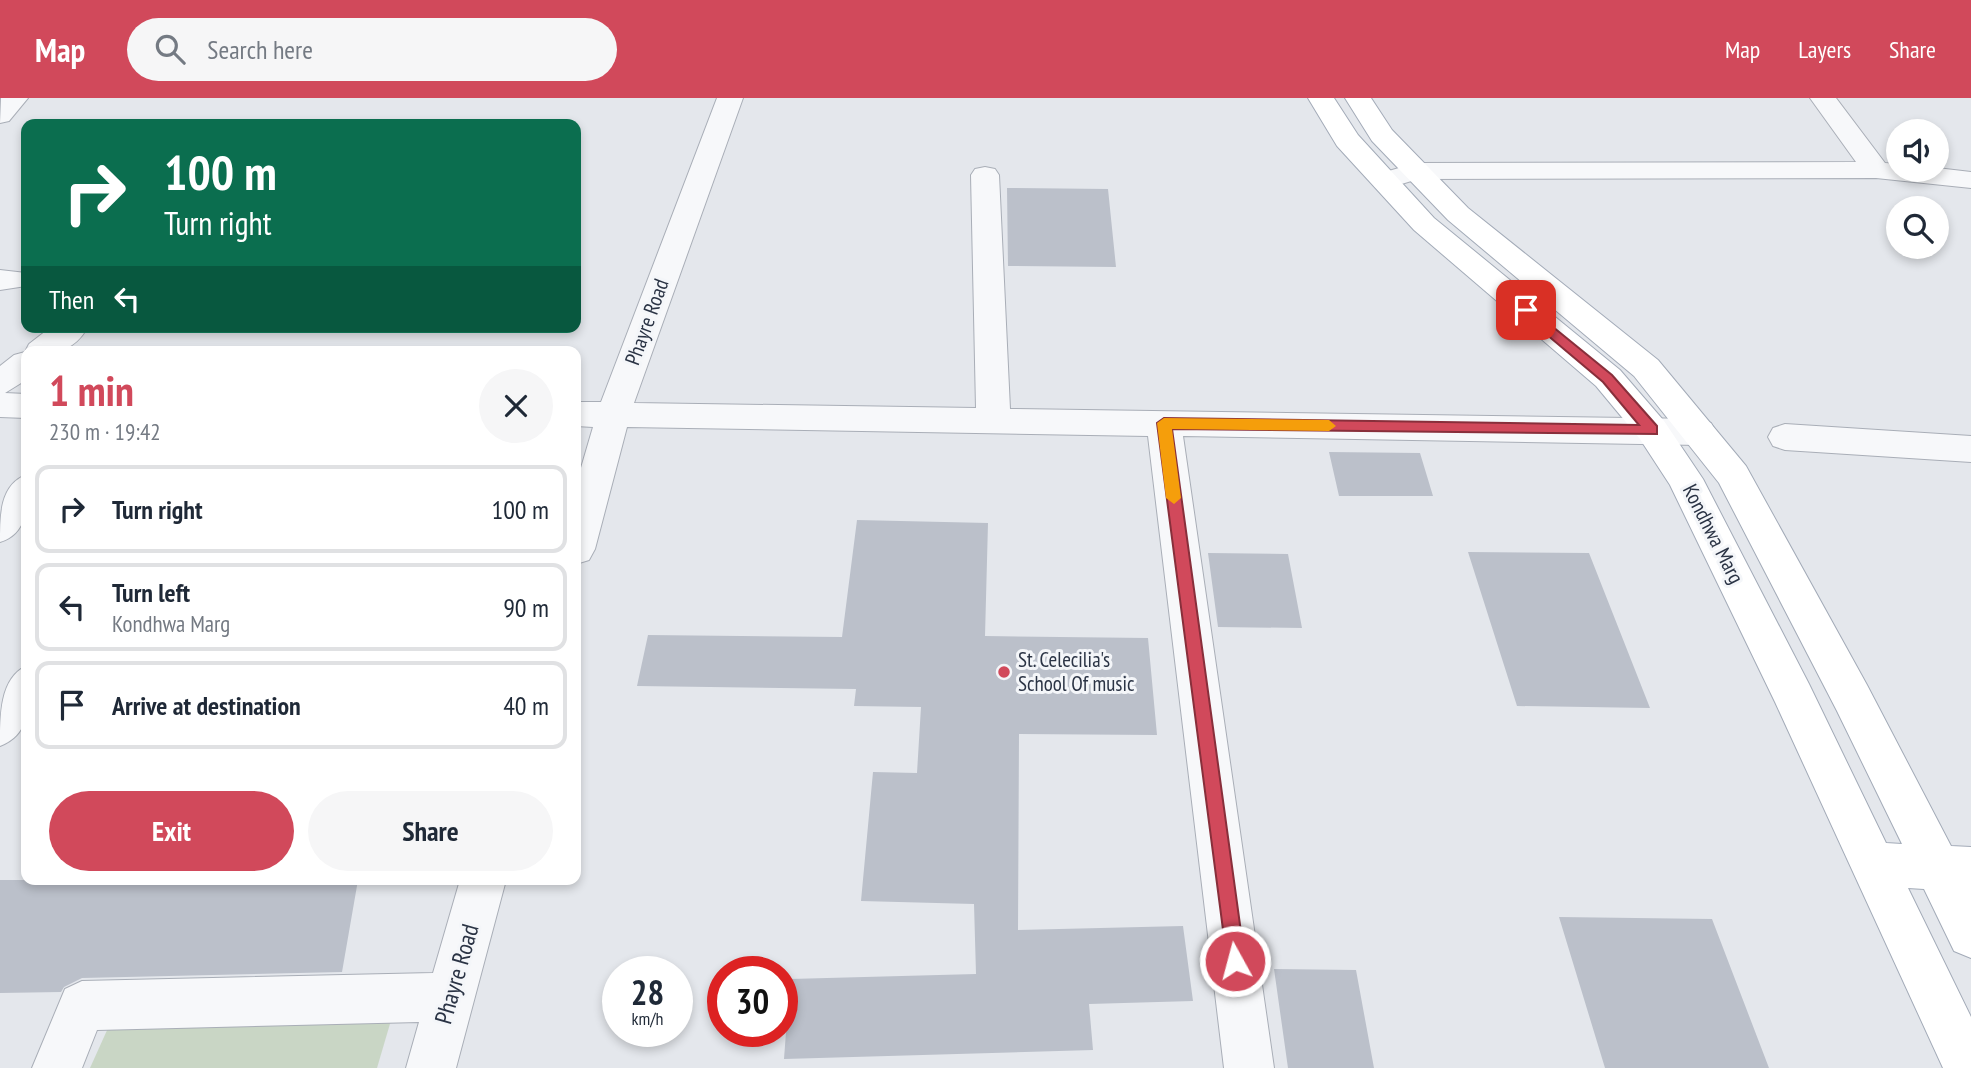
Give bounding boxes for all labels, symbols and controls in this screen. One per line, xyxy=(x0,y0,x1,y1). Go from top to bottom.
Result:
search box xyxy=(127,18,617,81)
text: Map xyxy=(35,28,85,71)
icon: search xyxy=(151,30,189,68)
text: Search here xyxy=(207,33,313,66)
text: Map xyxy=(1725,34,1760,65)
text: Layers xyxy=(1798,34,1851,65)
text: Share xyxy=(1889,34,1936,65)
map controls xyxy=(1886,119,1949,259)
button: sound xyxy=(1886,119,1949,182)
text: 100 m xyxy=(164,140,277,204)
icon: right xyxy=(49,147,140,238)
button: search xyxy=(1886,196,1949,259)
text: Turn right xyxy=(164,202,272,244)
street label: Phayre Road xyxy=(619,275,675,369)
icon: left xyxy=(108,280,146,318)
pin xyxy=(1496,280,1556,340)
text: Then xyxy=(49,283,94,316)
icon: arrive xyxy=(1507,291,1545,329)
text: 1 min xyxy=(49,363,134,418)
button: close xyxy=(479,369,553,443)
text: 230 m · 19:42 xyxy=(49,417,161,446)
street label: Kondhwa Marg xyxy=(1677,480,1750,588)
icon: right xyxy=(53,490,91,528)
text: Turn right xyxy=(112,493,203,526)
text: 100 m xyxy=(491,493,549,526)
text: Turn left xyxy=(112,576,190,609)
icon: left xyxy=(53,588,91,626)
text: 90 m xyxy=(503,591,549,624)
text: Kondhwa Marg xyxy=(112,609,230,638)
place label: St. Celecilia's School Of music xyxy=(1018,646,1135,697)
marker: St. Celecilia's School Of music xyxy=(996,664,1012,680)
icon: arrive xyxy=(53,686,91,724)
text: Arrive at destination xyxy=(112,689,301,722)
text: 40 m xyxy=(503,689,549,722)
button: Exit xyxy=(49,791,294,871)
button: Share xyxy=(308,791,553,871)
street label: Phayre Road xyxy=(427,920,486,1027)
position arrow xyxy=(1198,924,1272,998)
speed limit sign: 30 xyxy=(707,956,798,1047)
text: 28 xyxy=(631,969,664,1015)
text: km/h xyxy=(632,1007,663,1030)

